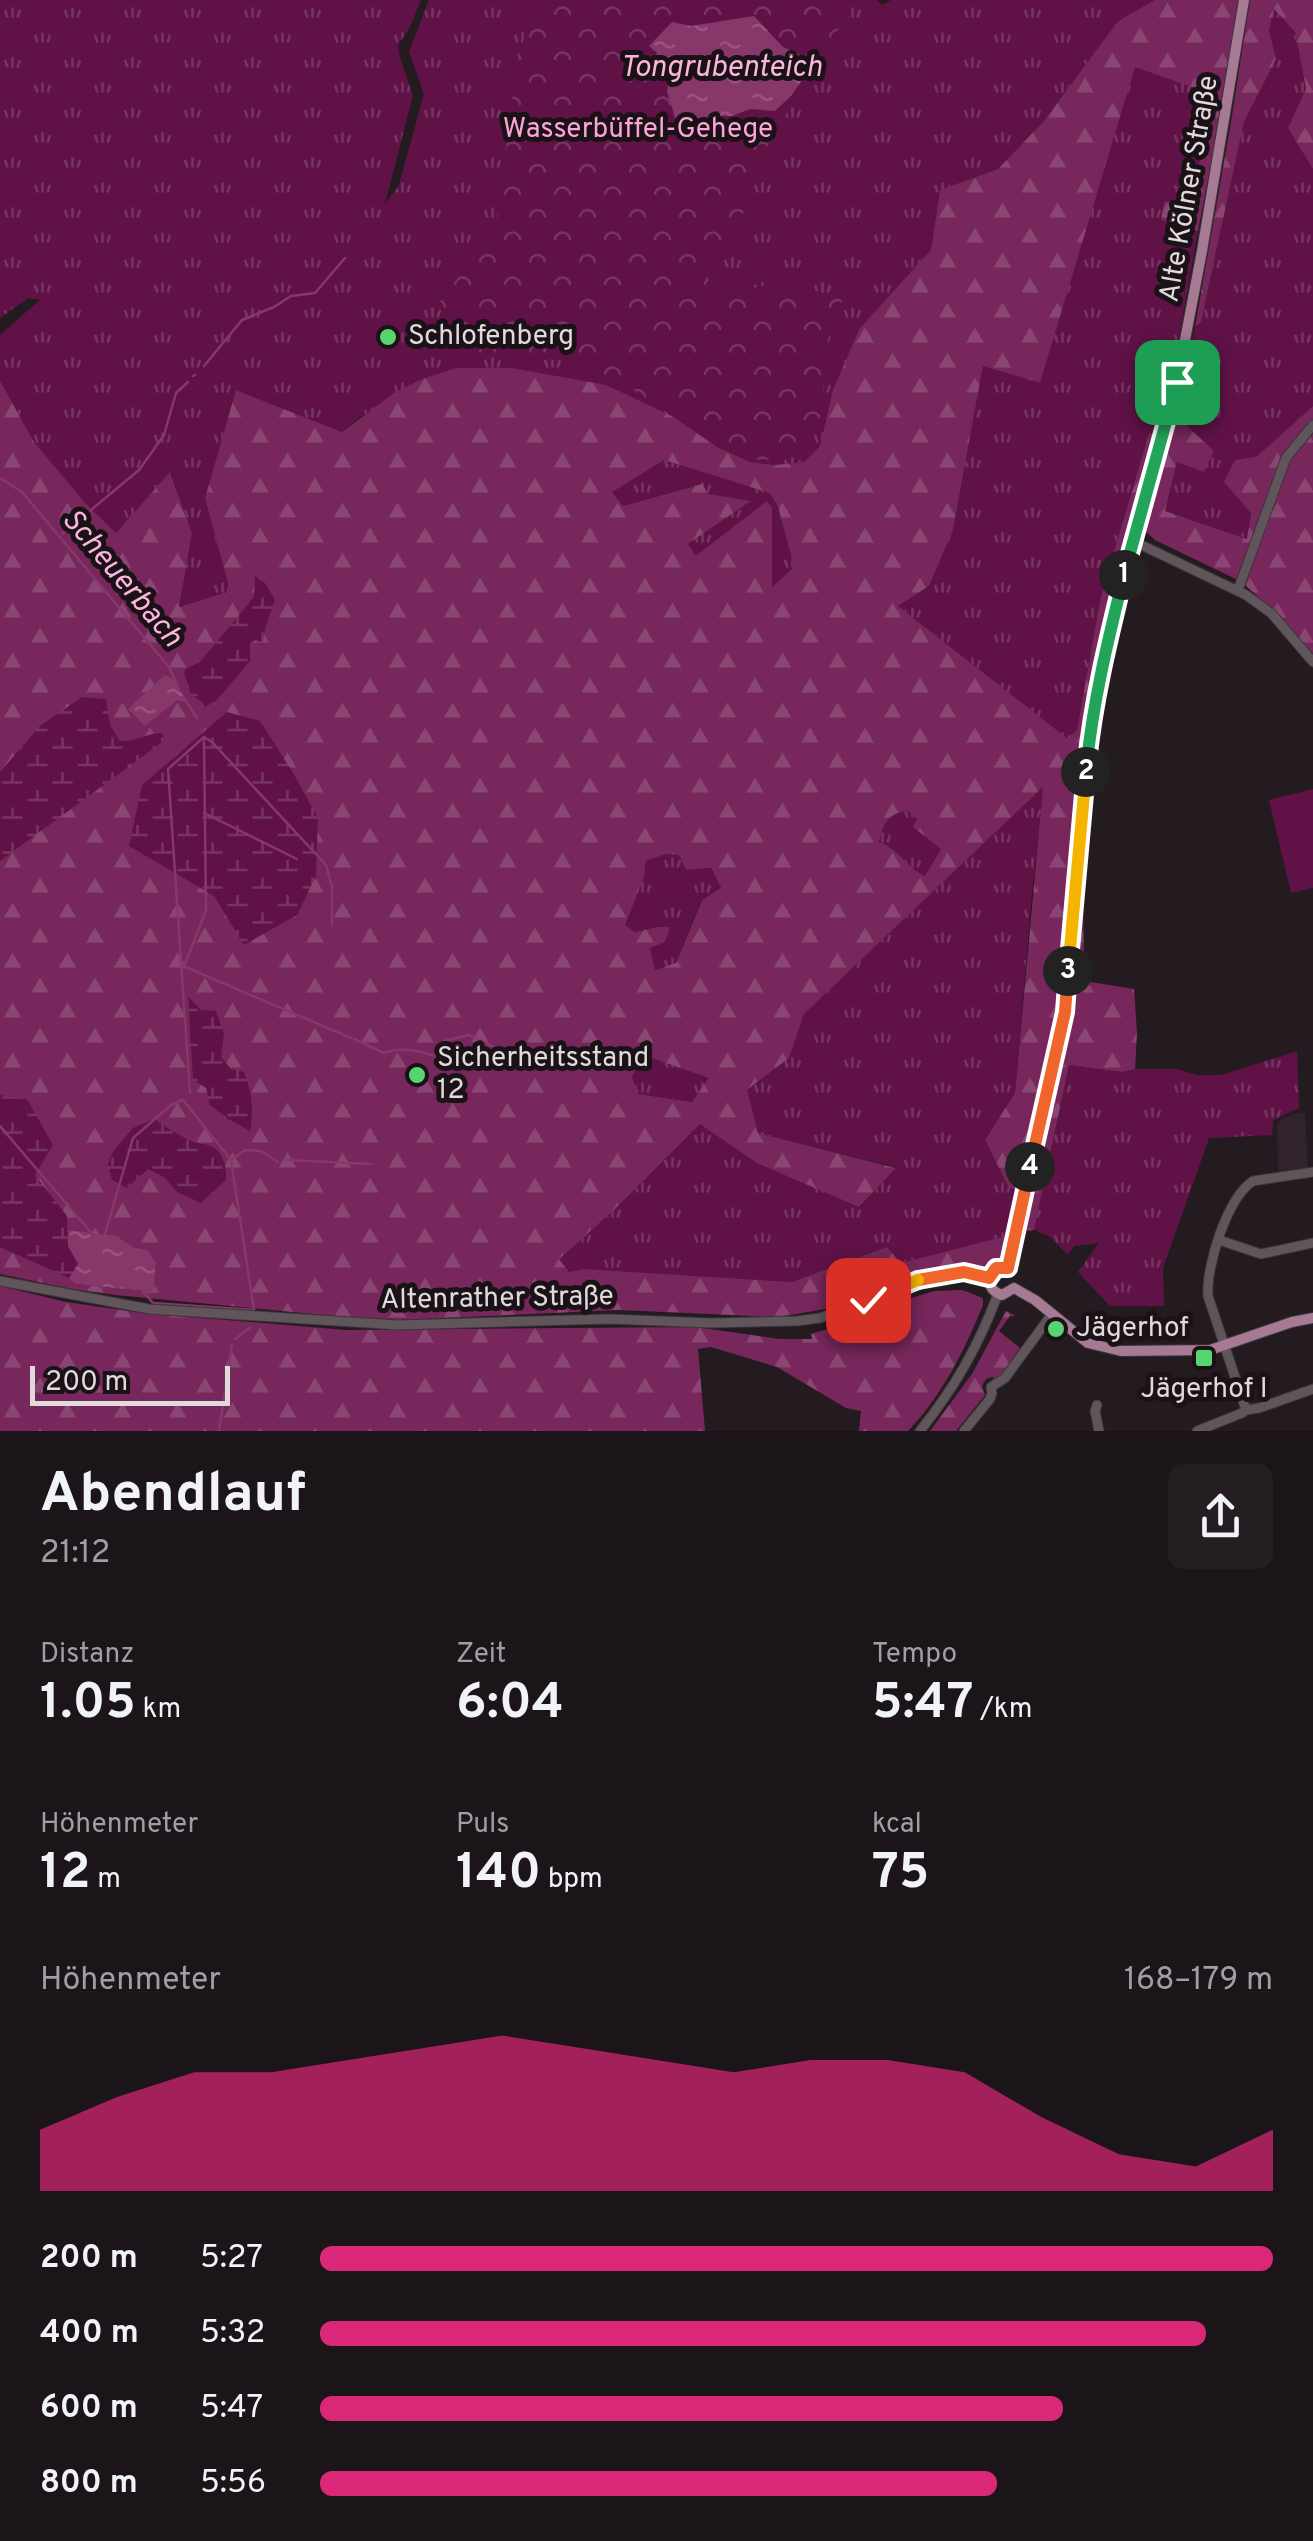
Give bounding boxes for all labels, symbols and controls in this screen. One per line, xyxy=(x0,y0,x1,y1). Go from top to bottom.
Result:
water label: Tongrubenteich xyxy=(620,50,822,87)
street label: Alte Kölner Straße xyxy=(1152,73,1228,305)
park label: Wasserbüffel-Gehege xyxy=(503,112,773,148)
place label: Schlofenberg xyxy=(408,319,574,355)
marker: Schlofenberg xyxy=(377,326,399,348)
pin xyxy=(1135,340,1220,425)
icon: arrive xyxy=(1150,355,1205,410)
water label: Scheuerbach xyxy=(53,502,189,656)
pin: 1 xyxy=(1099,550,1149,600)
text: 1 xyxy=(1118,557,1130,593)
pin: 2 xyxy=(1061,747,1111,797)
text: 2 xyxy=(1077,754,1095,790)
pin: 3 xyxy=(1043,946,1093,996)
text: 3 xyxy=(1060,953,1076,989)
place label: Sicherheitsstand 12 xyxy=(437,1041,649,1109)
marker: Sicherheitsstand 12 xyxy=(406,1064,428,1086)
pin: 4 xyxy=(1005,1142,1055,1192)
text: 4 xyxy=(1021,1149,1039,1185)
pin xyxy=(826,1258,911,1343)
icon: check xyxy=(841,1273,896,1328)
street label: Altenrather Straße xyxy=(380,1279,614,1319)
place label: Jägerhof xyxy=(1076,1311,1189,1347)
marker: Jägerhof xyxy=(1045,1318,1067,1340)
marker: Jägerhof I xyxy=(1193,1347,1215,1369)
scale bar xyxy=(30,1361,230,1406)
text: 200 m xyxy=(45,1365,128,1401)
place label: Jägerhof I xyxy=(1140,1372,1268,1408)
text: Abendlauf xyxy=(40,1461,306,1531)
button: share xyxy=(1168,1464,1273,1569)
text: 21:12 xyxy=(40,1534,110,1574)
text: Distanz xyxy=(40,1637,134,1673)
text: Zeit xyxy=(456,1637,506,1673)
text: Tempo xyxy=(872,1637,957,1673)
text: 1.05 xyxy=(40,1673,136,1736)
text: 6:04 xyxy=(456,1673,564,1736)
text: 5:47 xyxy=(872,1673,974,1736)
text: km xyxy=(136,1692,181,1728)
text: /km xyxy=(974,1692,1033,1728)
text: Höhenmeter xyxy=(40,1807,198,1843)
text: Puls xyxy=(456,1807,509,1843)
text: kcal xyxy=(872,1807,922,1843)
text: 12 xyxy=(40,1843,91,1906)
text: 140 xyxy=(456,1843,541,1906)
text: 75 xyxy=(872,1843,929,1906)
text: m xyxy=(91,1862,121,1898)
text: bpm xyxy=(541,1862,603,1898)
text: Höhenmeter xyxy=(40,1961,221,2001)
text: 168–179 m xyxy=(1124,1961,1273,2001)
text: 200 m xyxy=(40,2239,138,2279)
text: 5:27 xyxy=(200,2239,263,2279)
text: 400 m xyxy=(40,2314,139,2354)
text: 5:32 xyxy=(200,2314,265,2354)
text: 600 m xyxy=(40,2389,138,2429)
text: 5:47 xyxy=(200,2389,263,2429)
text: 800 m xyxy=(40,2464,138,2504)
text: 5:56 xyxy=(200,2464,266,2504)

